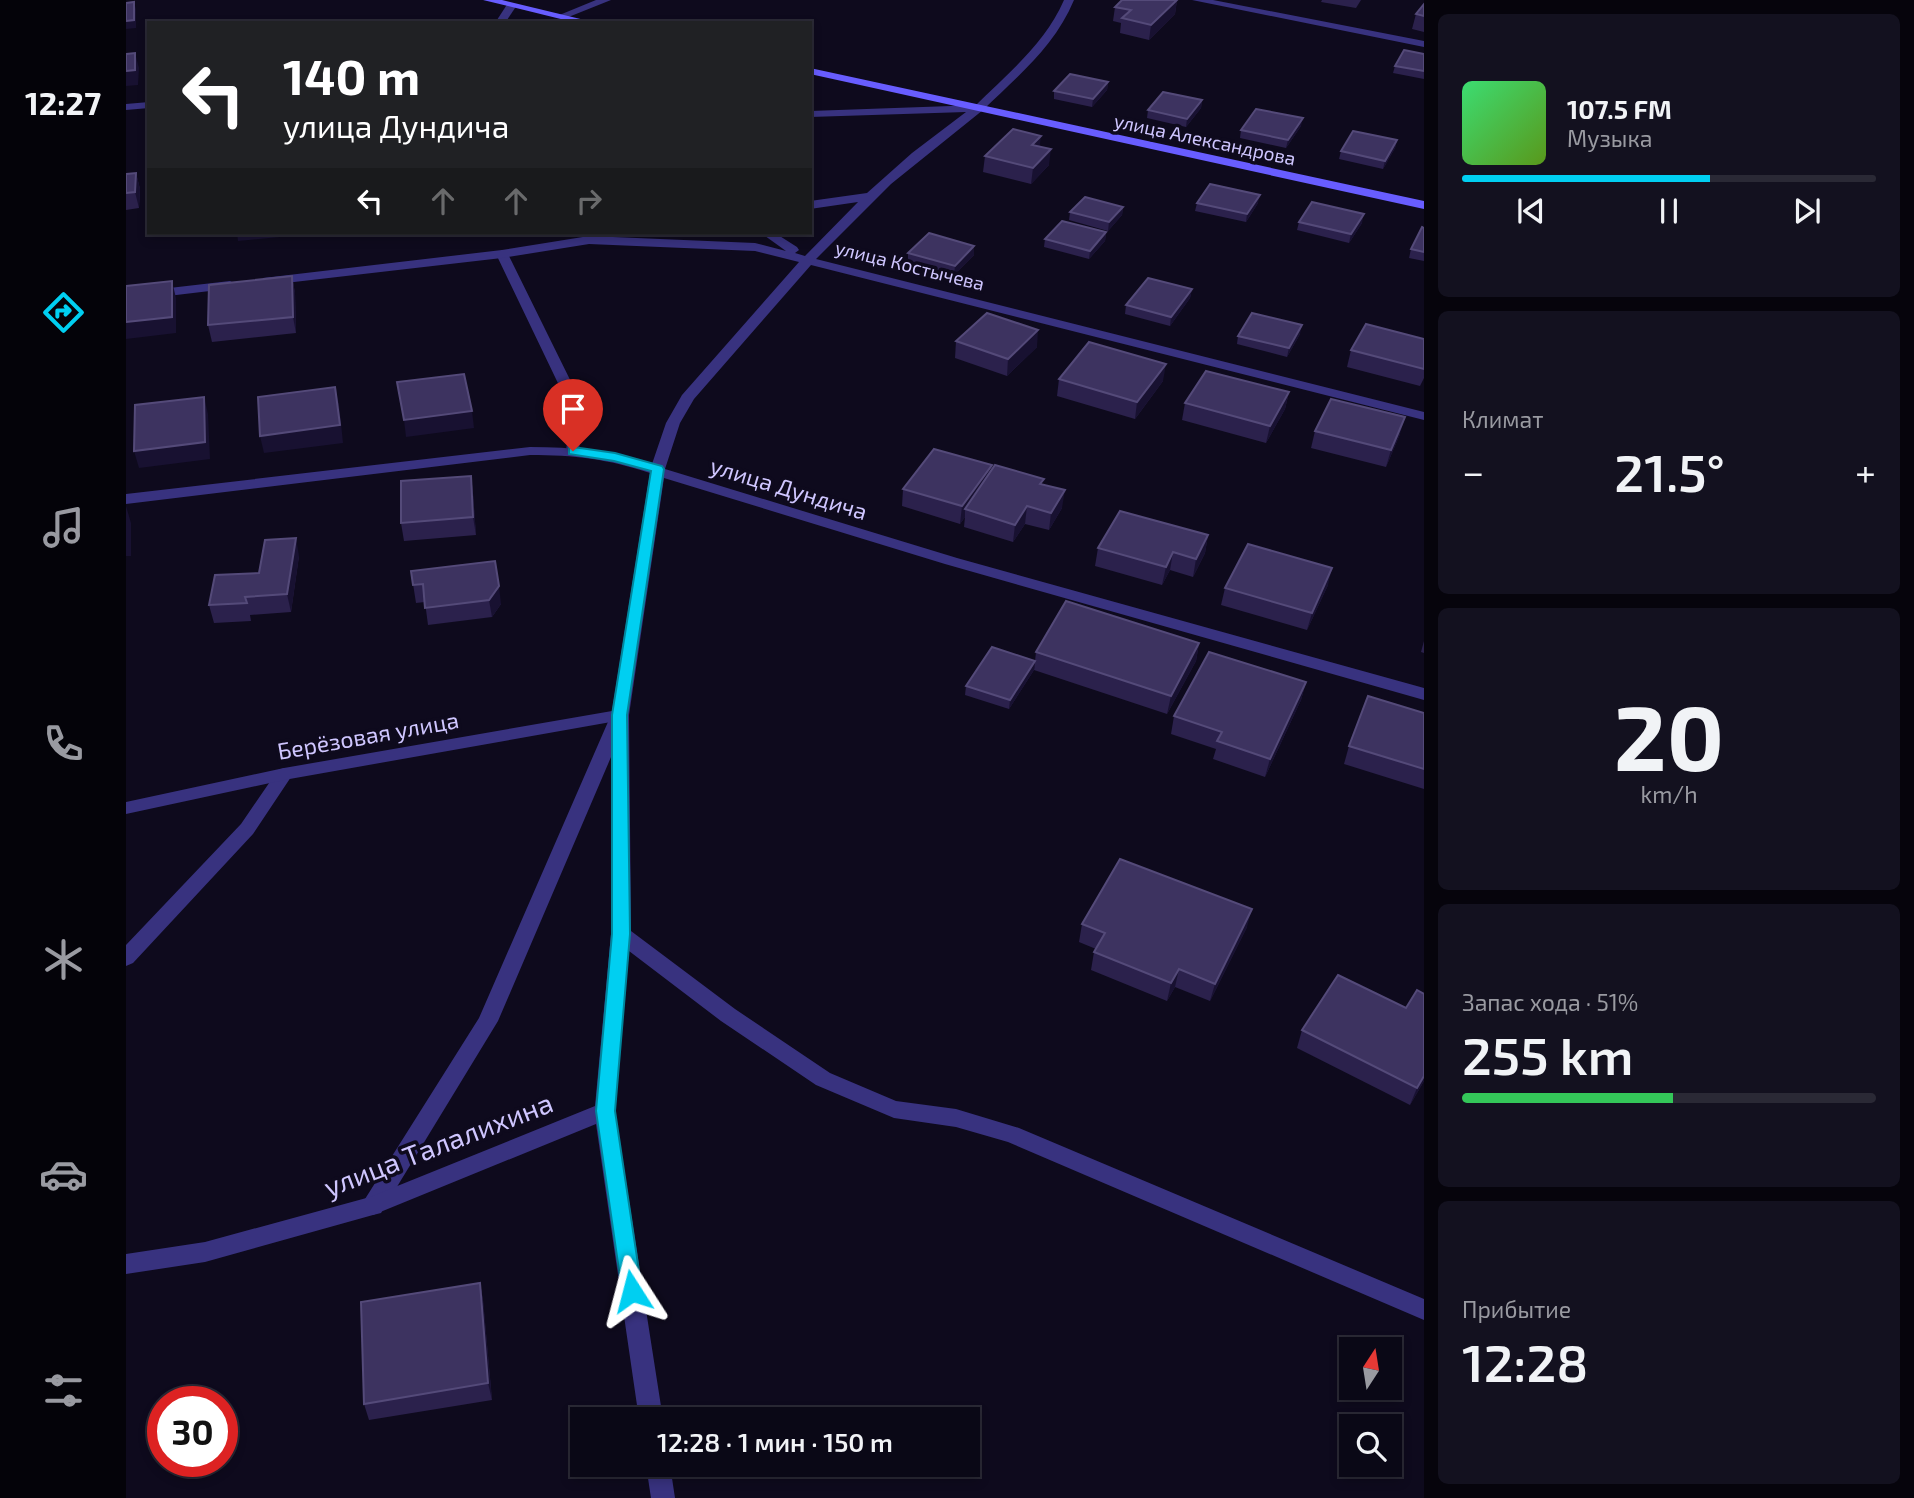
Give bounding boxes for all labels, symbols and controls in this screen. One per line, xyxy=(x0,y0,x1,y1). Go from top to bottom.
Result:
text: 140 m xyxy=(283,46,420,105)
icon: left xyxy=(168,49,259,140)
text: 12:27 xyxy=(25,83,101,121)
text: 107.5 FM xyxy=(1567,93,1672,124)
text: улица Дундича xyxy=(283,106,509,144)
street label: улица Александрова xyxy=(1112,109,1298,170)
text: Музыка xyxy=(1567,124,1652,152)
icon: left xyxy=(351,182,389,220)
icon: ahead xyxy=(424,182,462,220)
icon: ahead xyxy=(497,182,535,220)
icon: right xyxy=(570,182,608,220)
icon: previous xyxy=(1512,192,1550,230)
icon: pause xyxy=(1650,192,1688,230)
icon: next xyxy=(1788,192,1826,230)
street label: улица Костычева xyxy=(833,235,987,296)
icon: directions xyxy=(39,288,88,337)
pin xyxy=(543,379,603,451)
icon: arrive xyxy=(554,390,592,428)
text: Климат xyxy=(1462,405,1543,433)
text: 21.5° xyxy=(1614,440,1725,502)
text: − xyxy=(1462,448,1484,494)
text: + xyxy=(1855,448,1876,494)
street label: улица Дундича xyxy=(707,451,871,526)
icon: music xyxy=(39,503,88,552)
text: 20 xyxy=(1614,680,1724,789)
street label: Берёзовая улица xyxy=(275,705,461,766)
icon: phone xyxy=(39,719,88,768)
text: km/h xyxy=(1640,780,1698,808)
icon: climate xyxy=(39,935,88,984)
text: Запас хода · 51% xyxy=(1462,988,1638,1016)
text: 255 km xyxy=(1462,1023,1634,1085)
street label: улица Талалихина xyxy=(319,1085,557,1203)
icon: car xyxy=(39,1150,88,1199)
position arrow xyxy=(595,1254,669,1328)
text: Прибытие xyxy=(1462,1295,1571,1323)
text: 12:28 xyxy=(1462,1330,1588,1392)
north arrow xyxy=(1339,1337,1402,1400)
map controls xyxy=(1339,1337,1402,1477)
icon: filters xyxy=(39,1366,88,1415)
speed limit sign: 30 xyxy=(147,1386,238,1477)
button: search xyxy=(1339,1414,1402,1477)
text: 12:28 · 1 мин · 150 m xyxy=(657,1426,893,1457)

